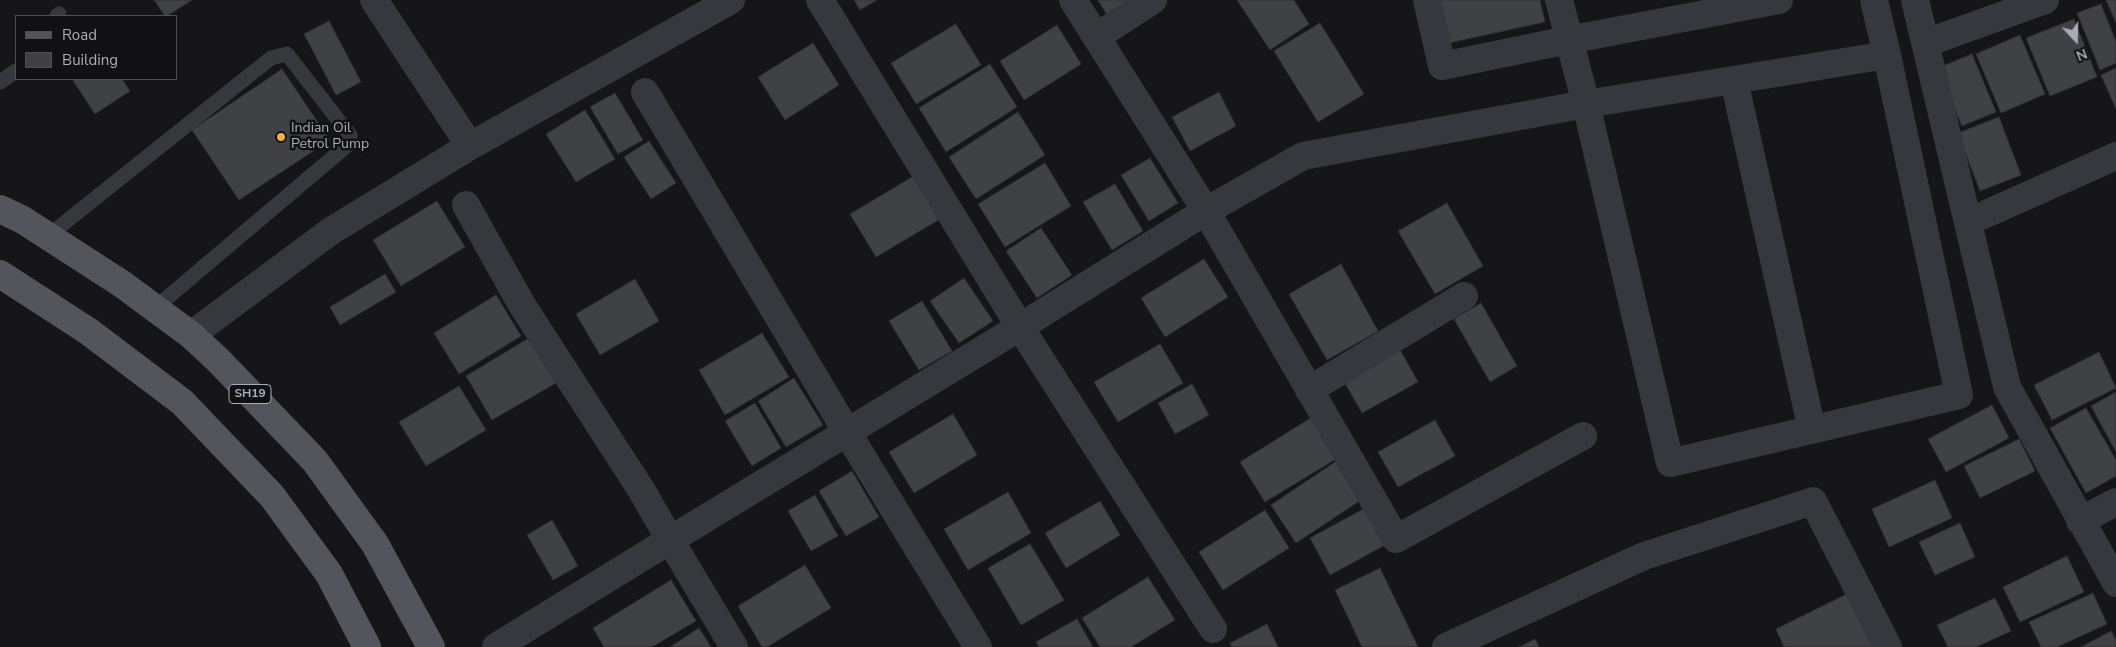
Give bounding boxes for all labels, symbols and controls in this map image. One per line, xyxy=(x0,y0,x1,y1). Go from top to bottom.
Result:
legend xyxy=(15,15,178,80)
north arrow xyxy=(2051,15,2101,65)
text: Road xyxy=(62,25,97,45)
text: N xyxy=(2073,44,2090,65)
text: Building xyxy=(62,50,118,70)
place label: Indian Oil Petrol Pump xyxy=(291,121,369,154)
marker: Indian Oil Petrol Pump xyxy=(275,131,287,143)
road number: SH19 xyxy=(229,384,271,404)

